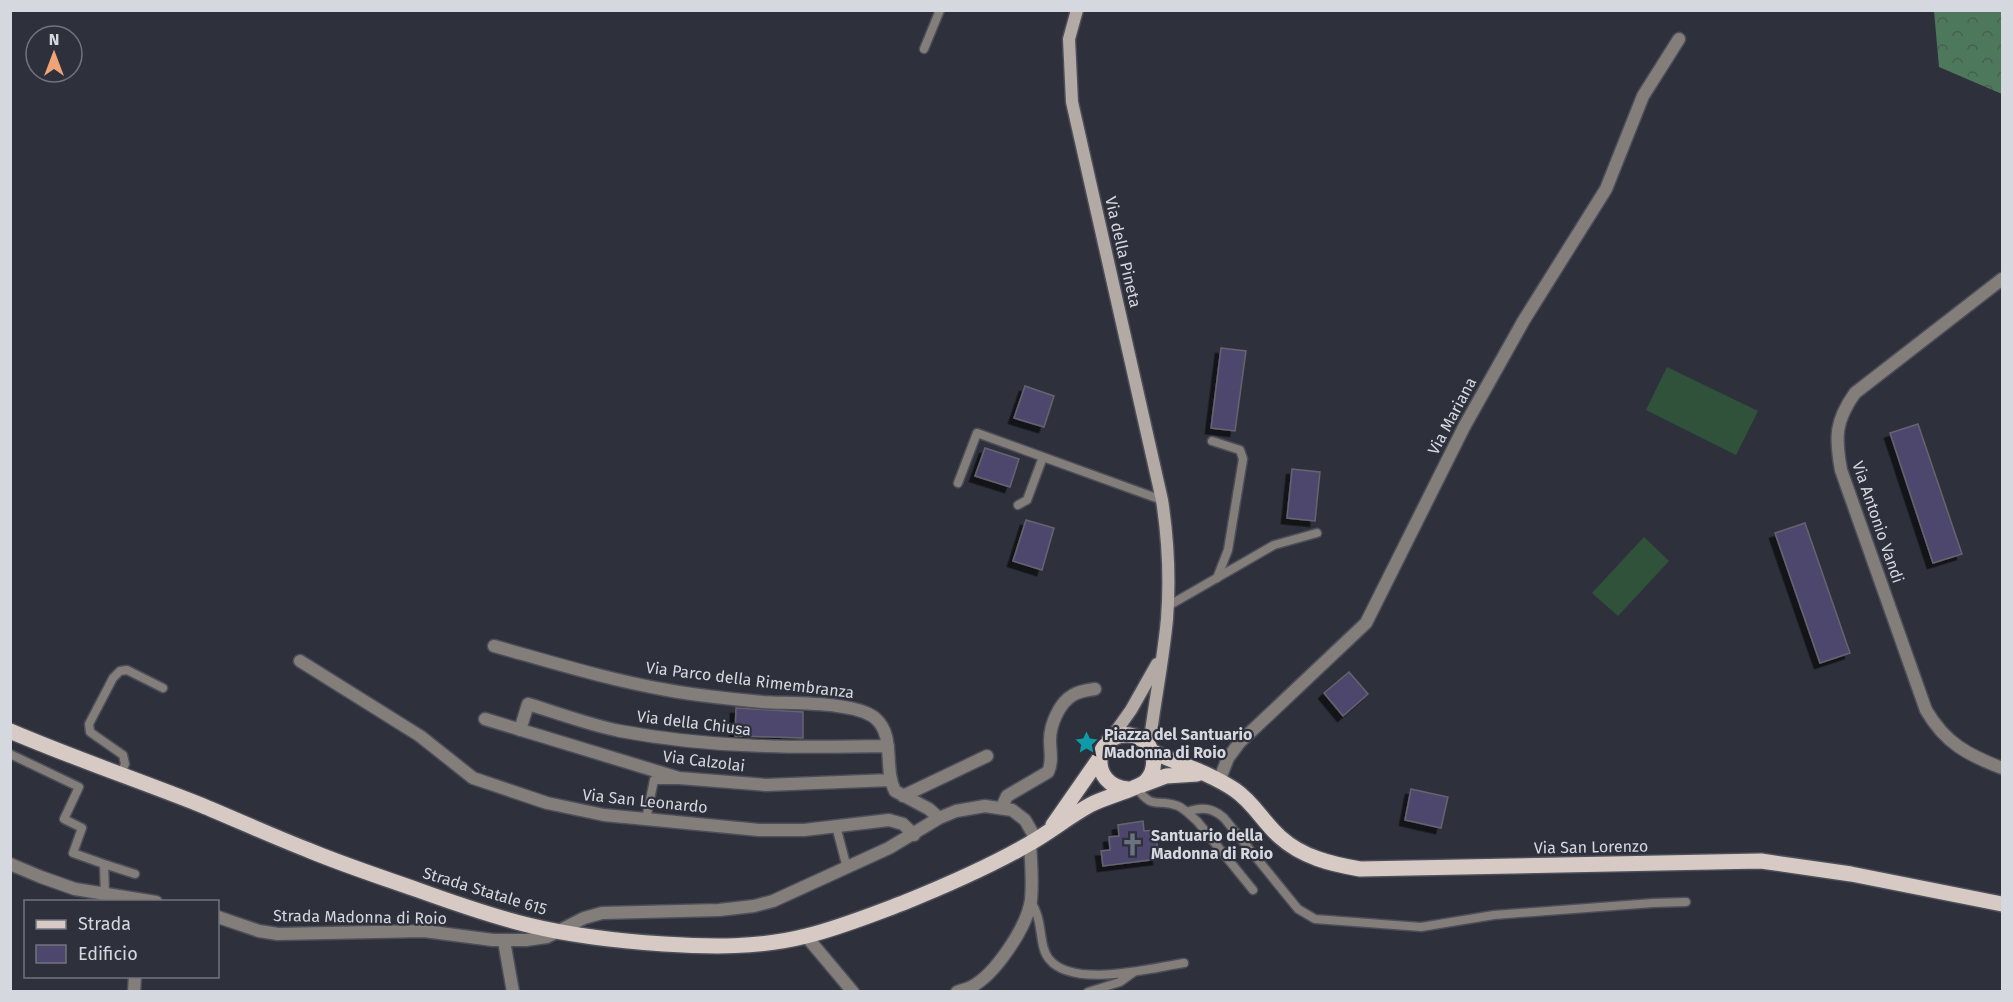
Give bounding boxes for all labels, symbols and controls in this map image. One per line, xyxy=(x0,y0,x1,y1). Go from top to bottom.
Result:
north arrow xyxy=(24,24,84,84)
text: N xyxy=(49,30,59,49)
street label: Via della Pineta xyxy=(1101,195,1145,309)
street label: Via Mariana xyxy=(1424,374,1480,458)
street label: Via Antonio Vandi xyxy=(1848,459,1908,585)
street label: Via Parco della Rimembranza xyxy=(645,658,855,702)
street label: Via della Chiusa xyxy=(636,707,752,739)
place label: Piazza del Santuario Madonna di Roio xyxy=(1104,725,1252,762)
place icon: Piazza del Santuario Madonna di Roio xyxy=(1073,730,1099,756)
street label: Via Calzolai xyxy=(662,747,746,775)
street label: Via San Leonardo xyxy=(581,785,709,817)
place label: Santuario della Madonna di Roio xyxy=(1151,826,1273,863)
church icon: Santuario della Madonna di Roio xyxy=(1120,831,1146,857)
street label: Via San Lorenzo xyxy=(1534,837,1648,857)
street label: Strada Statale 615 xyxy=(421,863,549,919)
legend xyxy=(24,900,219,978)
street label: Strada Madonna di Roio xyxy=(273,906,447,928)
text: Strada xyxy=(78,913,131,935)
text: Edificio xyxy=(78,943,138,965)

